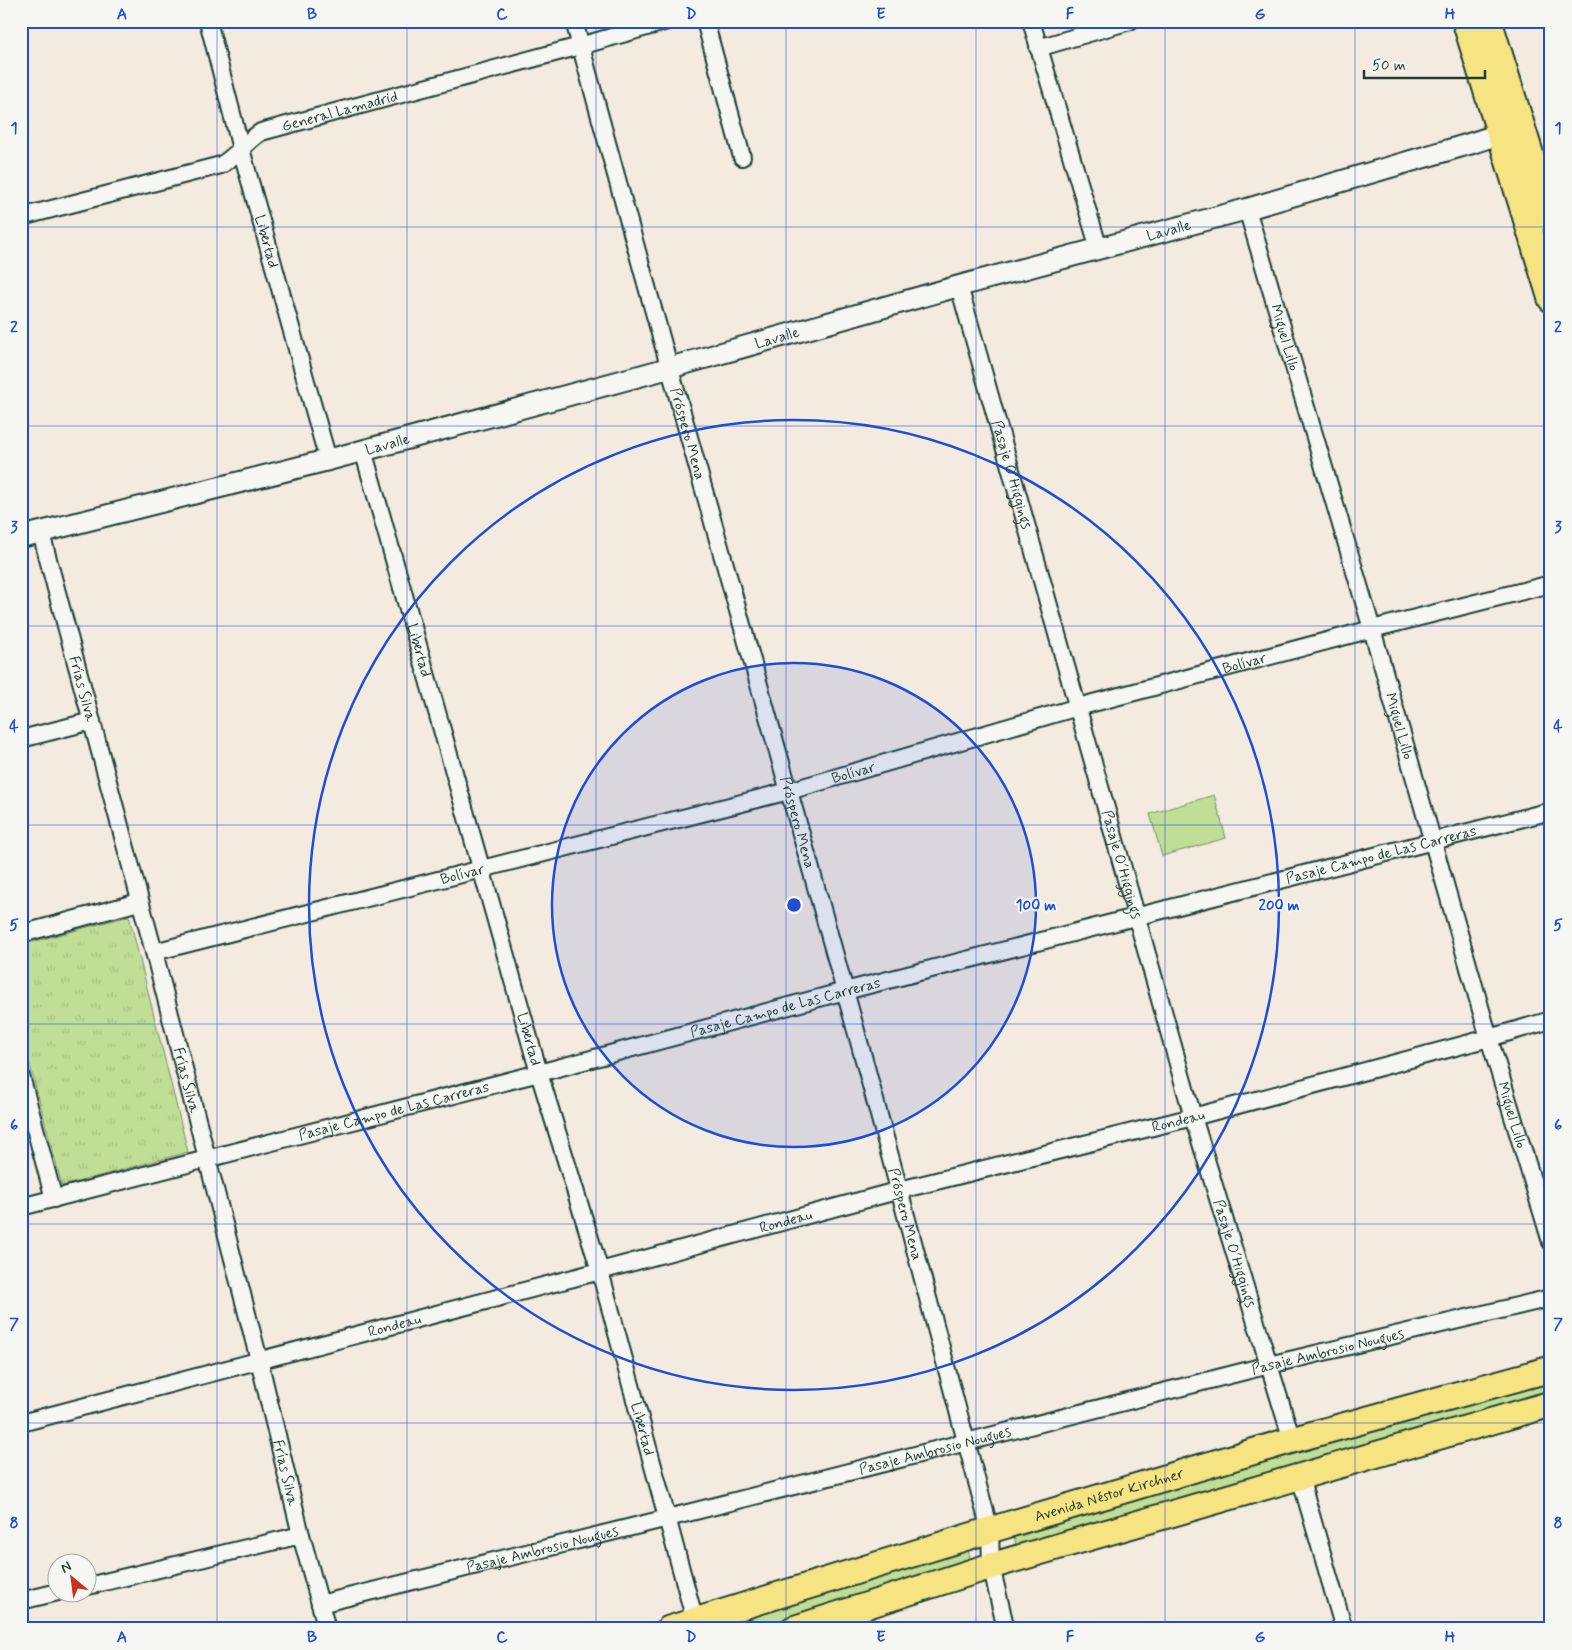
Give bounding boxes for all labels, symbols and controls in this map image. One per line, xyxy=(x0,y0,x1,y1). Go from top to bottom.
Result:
text: A xyxy=(117,4,127,25)
text: B xyxy=(307,4,317,25)
text: C xyxy=(496,4,508,25)
text: D xyxy=(685,4,697,25)
text: E xyxy=(876,4,886,25)
text: F xyxy=(1066,4,1075,25)
text: G xyxy=(1255,4,1266,25)
text: H xyxy=(1445,4,1456,25)
scale bar xyxy=(1364,48,1486,80)
text: 50 m xyxy=(1372,56,1406,76)
street label: General Lamadrid xyxy=(280,87,400,137)
text: 1 xyxy=(10,118,18,139)
text: 1 xyxy=(1554,118,1562,139)
street label: Libertad xyxy=(249,213,283,270)
street label: Lavalle xyxy=(1144,215,1193,246)
street label: Miguel Lillo xyxy=(1265,302,1304,373)
text: 2 xyxy=(10,317,18,338)
text: 2 xyxy=(1554,317,1562,338)
street label: Lavalle xyxy=(753,323,802,354)
street label: Próspero Mena xyxy=(665,386,709,482)
street label: Pasaje O´Higgings xyxy=(986,418,1036,532)
street label: Lavalle xyxy=(363,429,412,461)
text: 3 xyxy=(10,517,18,538)
text: 3 xyxy=(1554,517,1562,538)
street label: Libertad xyxy=(402,622,436,679)
street label: Bolívar xyxy=(1220,648,1269,679)
street label: Frías Silva xyxy=(64,654,101,725)
street label: Miguel Lillo xyxy=(1380,691,1418,762)
text: 4 xyxy=(9,716,19,737)
text: 4 xyxy=(1553,716,1563,737)
street label: Bolívar xyxy=(829,757,878,789)
street label: Próspero Mena xyxy=(774,775,819,871)
street label: Pasaje O´Higgings xyxy=(1096,808,1146,922)
street label: Pasaje Campo de Las Carreras xyxy=(1284,821,1479,889)
street label: Bolívar xyxy=(438,859,487,890)
centre of rings xyxy=(785,896,803,914)
text: 100 m xyxy=(1016,896,1056,916)
text: 200 m xyxy=(1259,896,1300,916)
text: 5 xyxy=(9,915,19,936)
text: 5 xyxy=(1553,915,1563,936)
street label: Pasaje Campo de Las Carreras xyxy=(688,973,883,1043)
street label: Libertad xyxy=(511,1010,545,1068)
street label: Frías Silva xyxy=(168,1045,204,1116)
street label: Pasaje Campo de Las Carreras xyxy=(297,1077,492,1146)
street label: Miguel Lillo xyxy=(1492,1080,1531,1151)
street label: Rondeau xyxy=(1150,1105,1207,1138)
text: 6 xyxy=(10,1115,18,1136)
text: 6 xyxy=(1554,1115,1562,1136)
street label: Próspero Mena xyxy=(883,1166,926,1262)
street label: Pasaje O´Higgings xyxy=(1208,1197,1260,1310)
street label: Rondeau xyxy=(757,1205,815,1239)
street label: Rondeau xyxy=(366,1309,423,1342)
text: 7 xyxy=(9,1314,19,1335)
text: 7 xyxy=(1553,1314,1563,1335)
street label: Pasaje Ambrosio Nougues xyxy=(1250,1324,1406,1380)
street label: Libertad xyxy=(625,1400,659,1458)
street label: Pasaje Ambrosio Nougues xyxy=(857,1422,1014,1480)
street label: Frías Silva xyxy=(267,1438,303,1509)
street label: Avenida Néstor Kirchner xyxy=(1032,1464,1187,1527)
text: 8 xyxy=(9,1513,19,1534)
text: 8 xyxy=(1553,1513,1563,1534)
street label: Pasaje Ambrosio Nougues xyxy=(464,1522,621,1578)
north arrow xyxy=(48,1552,98,1602)
text: N xyxy=(58,1557,75,1578)
text: A xyxy=(117,1627,127,1648)
text: B xyxy=(307,1627,317,1648)
text: C xyxy=(496,1627,508,1648)
text: D xyxy=(685,1627,697,1648)
text: E xyxy=(876,1627,886,1648)
text: F xyxy=(1066,1627,1075,1648)
text: G xyxy=(1255,1627,1266,1648)
text: H xyxy=(1445,1627,1456,1648)

